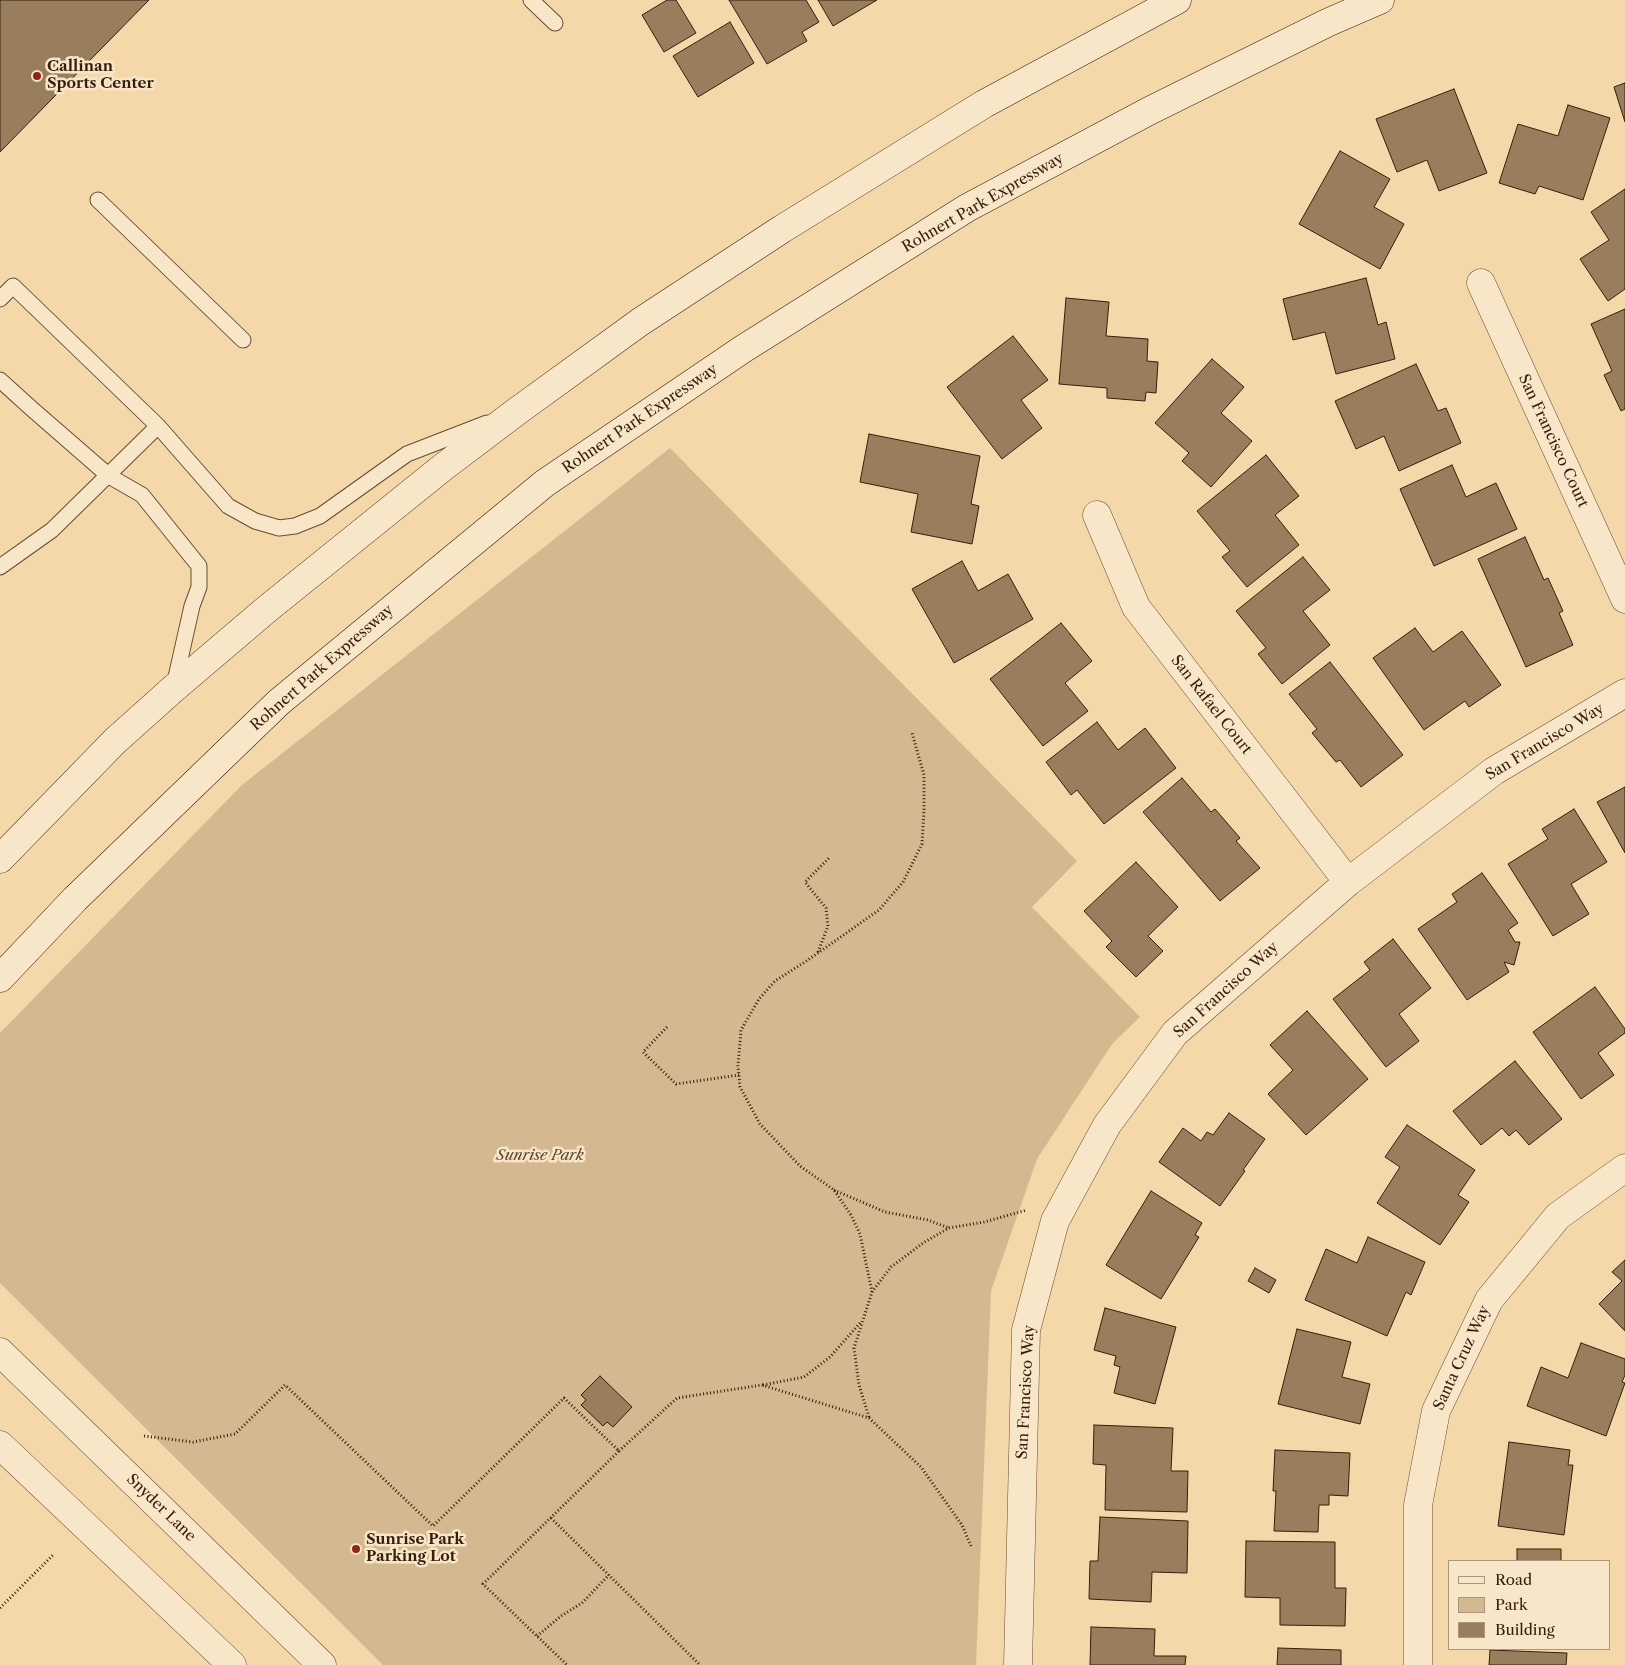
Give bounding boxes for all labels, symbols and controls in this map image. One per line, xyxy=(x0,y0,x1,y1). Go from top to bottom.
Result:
place label: Callinan Sports Center xyxy=(47,58,154,93)
marker: Callinan Sports Center xyxy=(31,70,43,82)
street label: Rohnert Park Expressway xyxy=(899,149,1067,257)
street label: Rohnert Park Expressway xyxy=(559,360,721,478)
street label: San Francisco Court xyxy=(1514,371,1592,511)
street label: Rohnert Park Expressway xyxy=(247,601,397,735)
street label: San Rafael Court xyxy=(1167,652,1255,758)
street label: San Francisco Way xyxy=(1483,700,1607,784)
street label: San Francisco Way xyxy=(1170,938,1282,1042)
park label: Sunrise Park xyxy=(496,1147,584,1165)
street label: Santa Cruz Way xyxy=(1430,1303,1494,1413)
street label: San Francisco Way xyxy=(1013,1324,1039,1460)
street label: Snyder Lane xyxy=(123,1471,199,1545)
place label: Sunrise Park Parking Lot xyxy=(366,1531,464,1566)
marker: Sunrise Park Parking Lot xyxy=(350,1543,362,1555)
legend xyxy=(1448,1560,1610,1650)
text: Road xyxy=(1495,1570,1532,1589)
text: Park xyxy=(1495,1595,1528,1614)
text: Building xyxy=(1495,1620,1555,1639)

